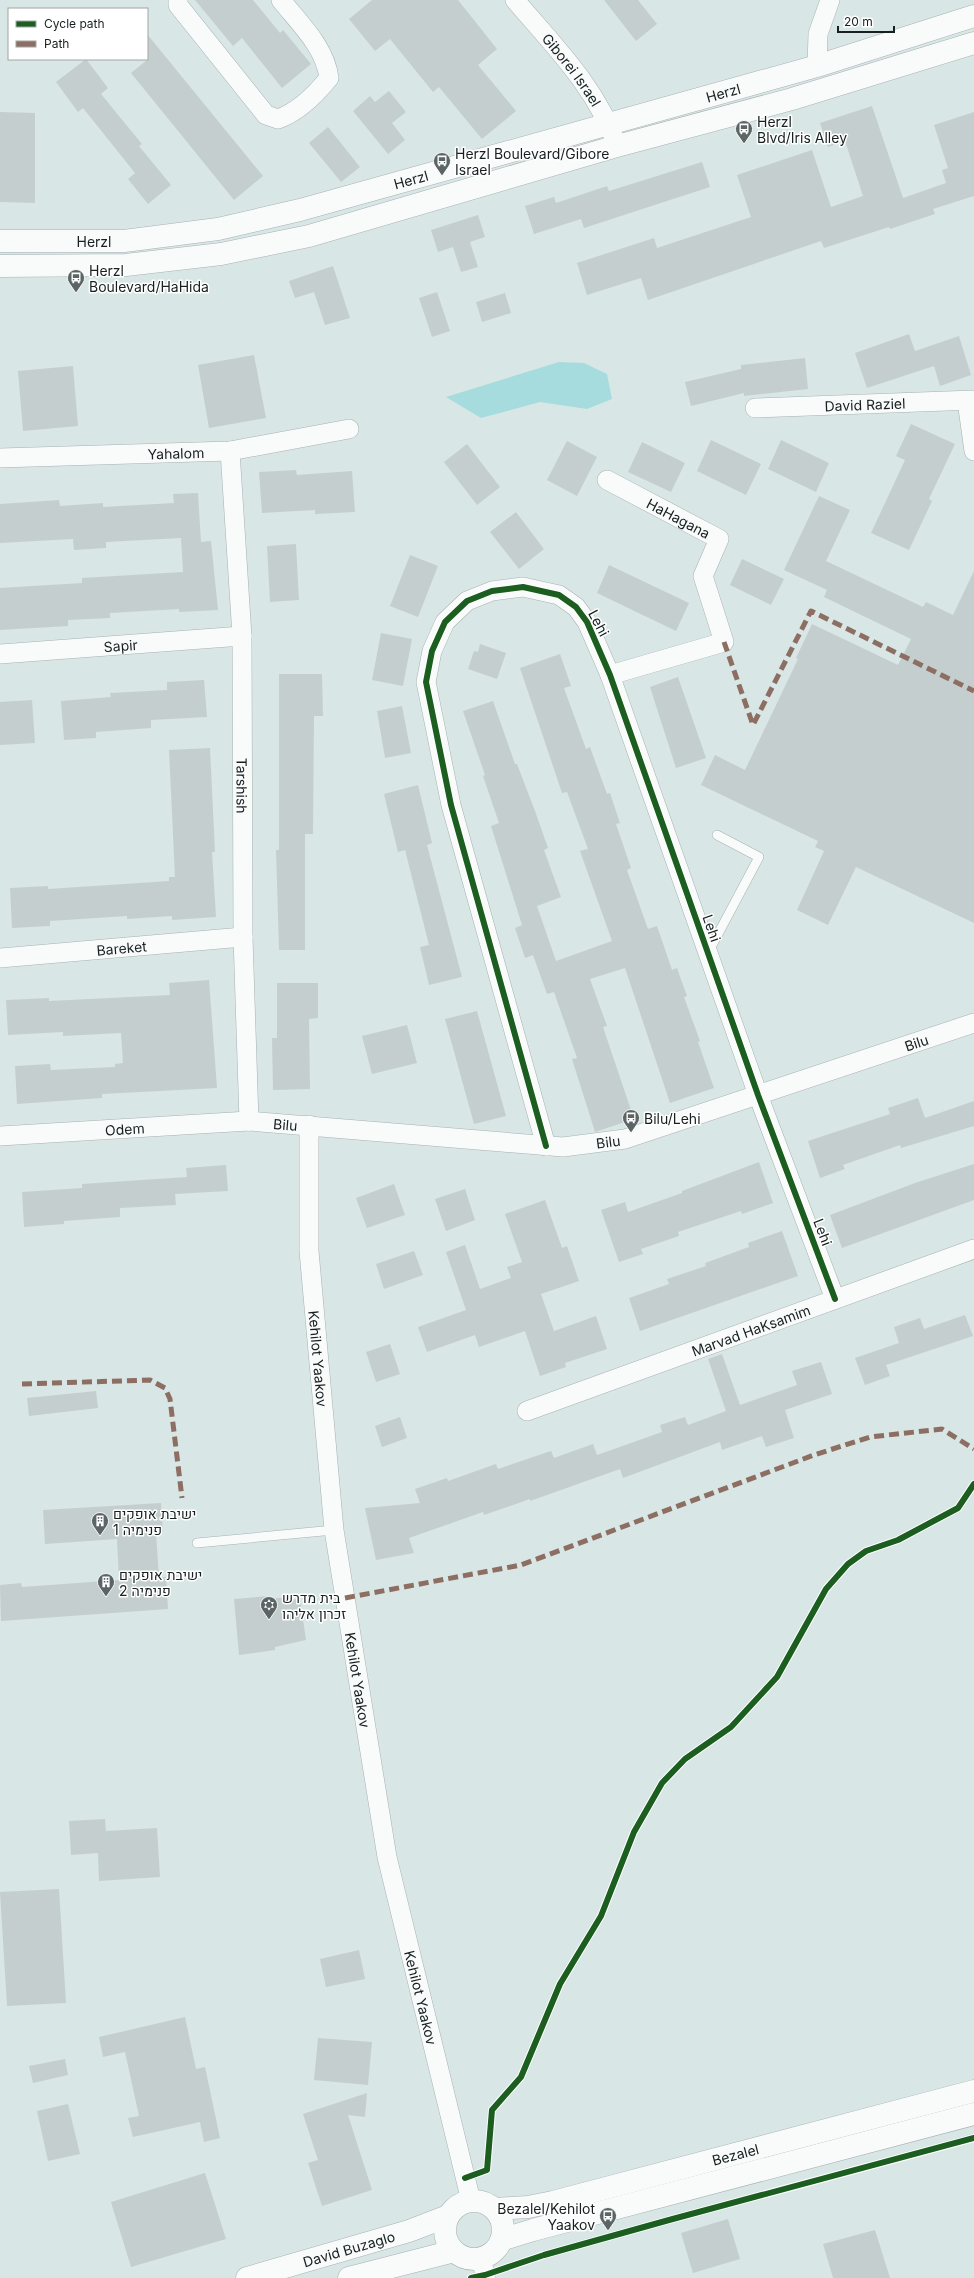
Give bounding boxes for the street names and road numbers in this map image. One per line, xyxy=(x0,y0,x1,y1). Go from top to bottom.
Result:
street label: Giborei Israel xyxy=(539,29,605,109)
street label: Herzl xyxy=(704,79,742,105)
street label: Herzl xyxy=(392,166,430,192)
street label: Herzl xyxy=(77,233,111,250)
street label: David Raziel xyxy=(824,394,906,414)
street label: Yahalom xyxy=(147,443,204,462)
street label: HaHagana xyxy=(644,494,713,541)
street label: Lehi xyxy=(585,607,613,639)
street label: Sapir xyxy=(103,635,138,655)
street label: Tarshish xyxy=(234,758,251,814)
street label: Lehi xyxy=(699,912,725,944)
street label: Bareket xyxy=(96,937,148,958)
street label: Bilu xyxy=(902,1030,930,1054)
street label: Bilu xyxy=(273,1115,298,1133)
street label: Odem xyxy=(104,1119,145,1138)
street label: Bilu xyxy=(595,1131,621,1151)
street label: Lehi xyxy=(810,1216,836,1248)
street label: Marvad HaKsamim xyxy=(689,1301,812,1359)
street label: Kehilot Yaakov xyxy=(306,1310,331,1408)
street label: Kehilot Yaakov xyxy=(342,1631,374,1729)
street label: Kehilot Yaakov xyxy=(402,1949,441,2047)
street label: Bezalel xyxy=(710,2140,760,2168)
street label: David Buzaglo xyxy=(301,2227,397,2270)

